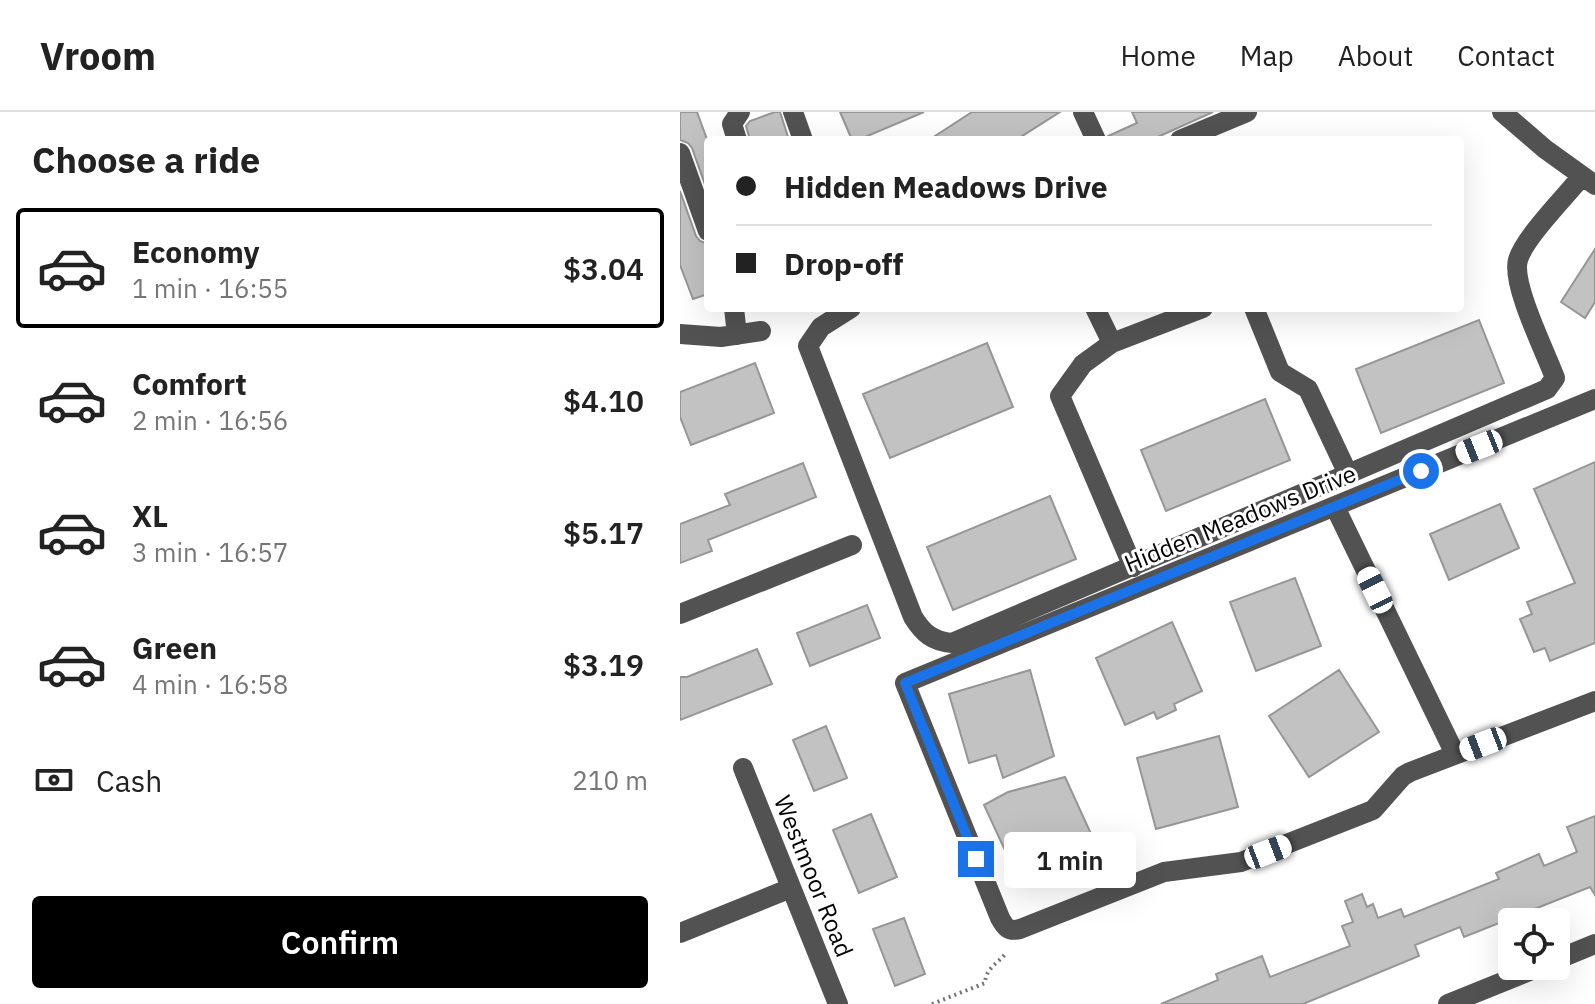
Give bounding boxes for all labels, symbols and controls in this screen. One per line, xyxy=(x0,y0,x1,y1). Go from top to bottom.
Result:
text: Vroom xyxy=(40,31,156,80)
text: Home xyxy=(1120,37,1196,74)
text: Map xyxy=(1240,37,1294,74)
text: About xyxy=(1338,37,1413,74)
text: Contact xyxy=(1457,37,1555,74)
text: Choose a ride xyxy=(32,136,260,183)
text: Hidden Meadows Drive xyxy=(784,167,1108,206)
icon: car xyxy=(36,232,108,304)
text: Economy xyxy=(132,232,260,271)
text: Drop-off xyxy=(784,244,903,283)
text: $3.04 xyxy=(563,249,644,288)
text: 1 min · 16:55 xyxy=(132,271,288,305)
icon: car xyxy=(36,364,108,436)
text: Comfort xyxy=(132,364,247,403)
text: $4.10 xyxy=(563,381,644,420)
text: 2 min · 16:56 xyxy=(132,403,288,437)
car xyxy=(1452,427,1506,467)
route start xyxy=(1403,453,1439,489)
street label: Hidden Meadows Drive xyxy=(1119,457,1361,579)
icon: car xyxy=(36,496,108,568)
text: XL xyxy=(132,496,168,535)
text: $5.17 xyxy=(563,513,644,552)
text: 3 min · 16:57 xyxy=(132,535,288,569)
car xyxy=(1354,563,1396,617)
icon: car xyxy=(36,628,108,700)
text: Green xyxy=(132,628,217,667)
text: $3.19 xyxy=(563,645,644,684)
text: 4 min · 16:58 xyxy=(132,667,288,701)
car xyxy=(1456,724,1510,764)
icon: cash xyxy=(32,758,76,802)
text: Cash xyxy=(96,761,162,800)
text: 210 m xyxy=(572,763,648,797)
street label: Westmoor Road xyxy=(767,790,861,962)
callout: 1 min xyxy=(1004,831,1136,887)
car xyxy=(1241,832,1295,872)
route end xyxy=(958,841,994,877)
text: 1 min xyxy=(1036,843,1104,877)
button: Confirm xyxy=(32,896,648,988)
map controls xyxy=(1498,908,1570,980)
button: locate xyxy=(1498,908,1570,980)

